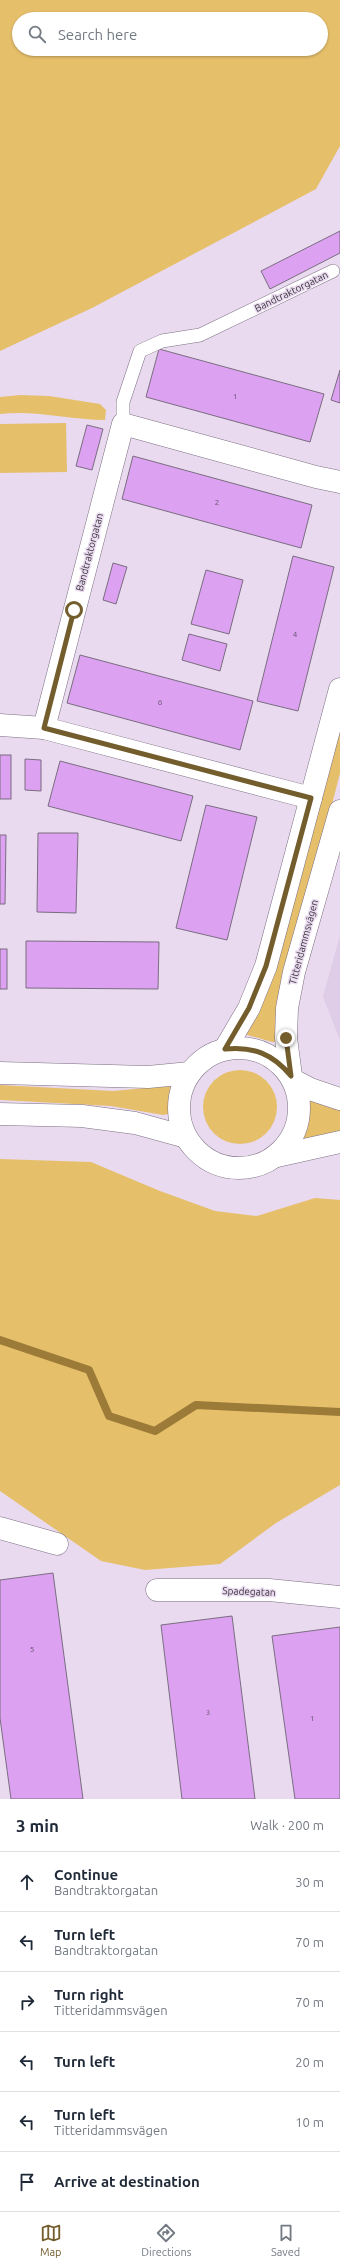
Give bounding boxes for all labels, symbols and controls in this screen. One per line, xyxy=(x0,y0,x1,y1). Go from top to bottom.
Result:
search box xyxy=(12,12,328,56)
icon: search xyxy=(26,23,48,45)
text: Search here xyxy=(58,26,137,43)
street label: Bandtraktorgatan xyxy=(253,269,330,314)
house number: 1 xyxy=(233,392,237,401)
house number: 2 xyxy=(215,498,219,507)
street label: Bandtraktorgatan xyxy=(74,512,105,592)
route start xyxy=(65,601,83,619)
house number: 4 xyxy=(293,630,298,639)
house number: 6 xyxy=(158,698,163,707)
street label: Titteridammsvägen xyxy=(287,899,320,986)
route end xyxy=(277,1029,295,1047)
street label: Spadegatan xyxy=(222,1585,276,1598)
house number: 5 xyxy=(30,1645,34,1654)
house number: 3 xyxy=(206,1708,210,1717)
house number: 1 xyxy=(310,1714,314,1723)
text: 3 min xyxy=(16,1816,59,1835)
text: Walk · 200 m xyxy=(250,1818,324,1832)
text: Continue xyxy=(54,1866,118,1883)
icon: ahead xyxy=(16,1871,38,1893)
text: 30 m xyxy=(295,1875,324,1889)
text: Bandtraktorgatan xyxy=(54,1883,158,1897)
text: Turn left xyxy=(54,1926,115,1943)
icon: left xyxy=(16,1931,38,1953)
text: 70 m xyxy=(295,1935,324,1949)
text: Bandtraktorgatan xyxy=(54,1943,158,1957)
text: Turn right xyxy=(54,1986,124,2003)
icon: right xyxy=(16,1991,38,2013)
text: 70 m xyxy=(295,1995,324,2009)
text: Titteridammsvägen xyxy=(54,2003,168,2017)
icon: left xyxy=(16,2051,38,2073)
text: Turn left xyxy=(54,2053,115,2070)
text: 20 m xyxy=(295,2055,324,2069)
text: Turn left xyxy=(54,2106,115,2123)
icon: left xyxy=(16,2111,38,2133)
text: 10 m xyxy=(295,2115,324,2129)
text: Titteridammsvägen xyxy=(54,2123,168,2137)
icon: arrive xyxy=(16,2171,38,2193)
text: Arrive at destination xyxy=(54,2173,200,2190)
tab: Map xyxy=(40,2222,62,2258)
tab: Directions xyxy=(141,2222,191,2258)
tab: Saved xyxy=(271,2222,300,2258)

